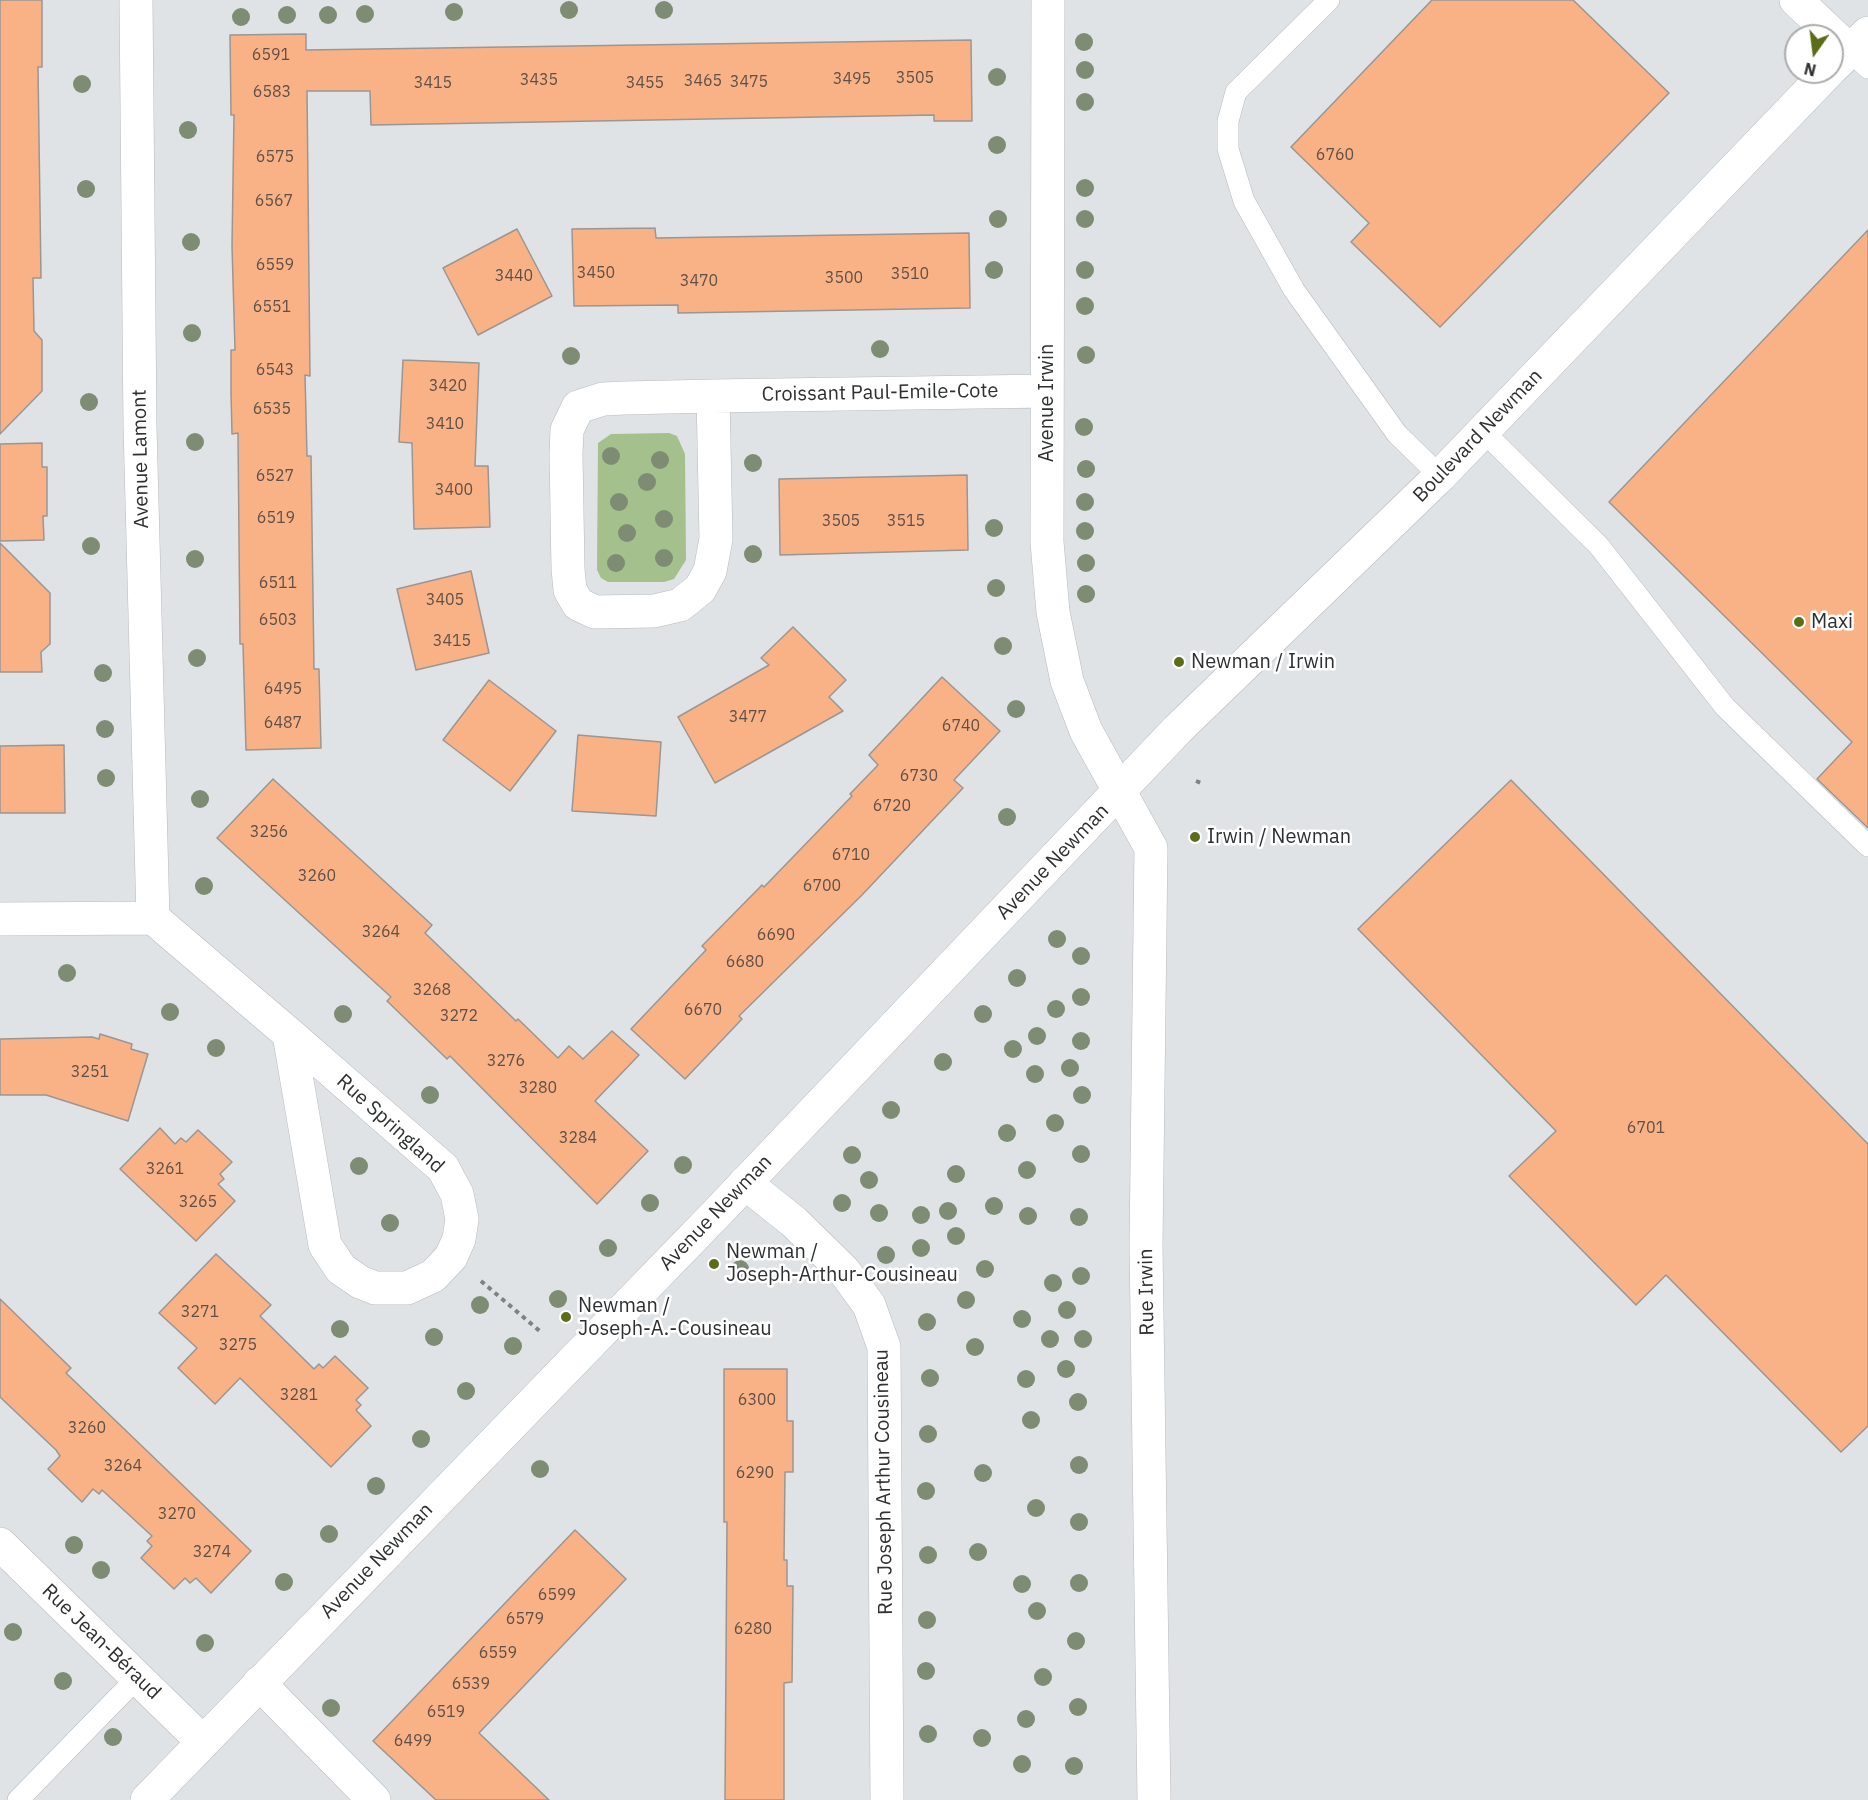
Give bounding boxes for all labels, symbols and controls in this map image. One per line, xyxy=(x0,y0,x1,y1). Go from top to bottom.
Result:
north arrow xyxy=(1784,24,1844,84)
house number: 6591 xyxy=(252,45,290,65)
text: N xyxy=(1802,58,1818,81)
house number: 3505 xyxy=(896,68,934,88)
house number: 3495 xyxy=(833,69,871,89)
house number: 3435 xyxy=(520,70,558,90)
house number: 3465 xyxy=(684,71,722,91)
house number: 3475 xyxy=(730,72,768,92)
house number: 3415 xyxy=(414,73,452,93)
house number: 3455 xyxy=(626,73,664,93)
house number: 6583 xyxy=(253,82,291,102)
house number: 6760 xyxy=(1316,145,1354,165)
house number: 6575 xyxy=(256,147,294,167)
house number: 6567 xyxy=(255,191,293,211)
house number: 6559 xyxy=(256,255,294,275)
house number: 3450 xyxy=(577,263,615,283)
house number: 3510 xyxy=(891,264,929,284)
house number: 3440 xyxy=(495,266,533,286)
house number: 3500 xyxy=(825,268,863,288)
house number: 3470 xyxy=(680,271,718,291)
house number: 6551 xyxy=(253,297,291,317)
street label: Avenue Irwin xyxy=(1035,344,1059,462)
house number: 6543 xyxy=(256,360,294,380)
street label: Boulevard Newman xyxy=(1408,364,1548,508)
house number: 3420 xyxy=(429,376,467,396)
street label: Croissant Paul-Emile-Cote xyxy=(761,379,999,407)
street label: Avenue Lamont xyxy=(128,389,154,529)
house number: 6535 xyxy=(253,399,291,419)
house number: 3410 xyxy=(426,414,464,434)
house number: 6527 xyxy=(256,466,294,486)
house number: 3400 xyxy=(435,480,473,500)
house number: 6519 xyxy=(257,508,295,528)
house number: 3505 xyxy=(822,511,860,531)
house number: 3515 xyxy=(887,511,925,531)
house number: 6511 xyxy=(259,573,297,593)
house number: 3405 xyxy=(426,590,464,610)
house number: 6503 xyxy=(259,610,297,630)
place label: Maxi xyxy=(1811,610,1853,634)
marker: Maxi xyxy=(1792,615,1806,629)
house number: 3415 xyxy=(433,631,471,651)
place label: Newman / Irwin xyxy=(1191,650,1335,674)
marker: Newman / Irwin xyxy=(1172,655,1186,669)
house number: 6495 xyxy=(264,679,302,699)
house number: 3477 xyxy=(729,707,767,727)
house number: 6487 xyxy=(264,713,302,733)
house number: 6740 xyxy=(942,716,980,736)
house number: 6730 xyxy=(900,766,938,786)
house number: 6720 xyxy=(873,796,911,816)
street label: Avenue Newman xyxy=(992,799,1114,925)
house number: 3256 xyxy=(250,822,288,842)
place label: Irwin / Newman xyxy=(1207,825,1351,849)
marker: Irwin / Newman xyxy=(1188,830,1202,844)
house number: 6710 xyxy=(832,845,870,865)
house number: 3260 xyxy=(298,866,336,886)
house number: 6700 xyxy=(803,876,841,896)
house number: 3264 xyxy=(362,922,400,942)
house number: 6690 xyxy=(757,925,795,945)
house number: 6680 xyxy=(726,952,764,972)
house number: 3268 xyxy=(413,980,451,1000)
house number: 6670 xyxy=(684,1000,722,1020)
house number: 3272 xyxy=(440,1006,478,1026)
house number: 3276 xyxy=(487,1051,525,1071)
house number: 3251 xyxy=(71,1062,109,1082)
street label: Rue Springland xyxy=(331,1069,449,1179)
house number: 3280 xyxy=(519,1078,557,1098)
house number: 6701 xyxy=(1627,1118,1665,1138)
house number: 3284 xyxy=(559,1128,597,1148)
street label: Avenue Newman xyxy=(655,1150,777,1276)
house number: 3261 xyxy=(146,1159,184,1179)
house number: 3265 xyxy=(179,1192,217,1212)
place label: Newman / Joseph-Arthur-Cousineau xyxy=(726,1240,958,1287)
street label: Rue Irwin xyxy=(1134,1248,1160,1336)
marker: Newman / Joseph-Arthur-Cousineau xyxy=(707,1257,721,1271)
place label: Newman / Joseph-A.-Cousineau xyxy=(578,1294,772,1341)
house number: 3271 xyxy=(181,1302,219,1322)
marker: Newman / Joseph-A.-Cousineau xyxy=(559,1310,573,1324)
house number: 3275 xyxy=(219,1335,257,1355)
street label: Rue Joseph Arthur Cousineau xyxy=(870,1349,898,1615)
house number: 3281 xyxy=(280,1385,318,1405)
house number: 6300 xyxy=(738,1390,776,1410)
house number: 3260 xyxy=(68,1418,106,1438)
house number: 3264 xyxy=(104,1456,142,1476)
house number: 6290 xyxy=(736,1463,774,1483)
street label: Avenue Newman xyxy=(316,1498,438,1624)
house number: 3270 xyxy=(158,1504,196,1524)
house number: 3274 xyxy=(193,1542,231,1562)
street label: Rue Jean-Béraud xyxy=(37,1579,165,1705)
house number: 6599 xyxy=(538,1585,576,1605)
house number: 6579 xyxy=(506,1609,544,1629)
house number: 6280 xyxy=(734,1619,772,1639)
house number: 6559 xyxy=(479,1643,517,1663)
house number: 6539 xyxy=(452,1674,490,1694)
house number: 6519 xyxy=(427,1702,465,1722)
house number: 6499 xyxy=(394,1731,432,1751)

